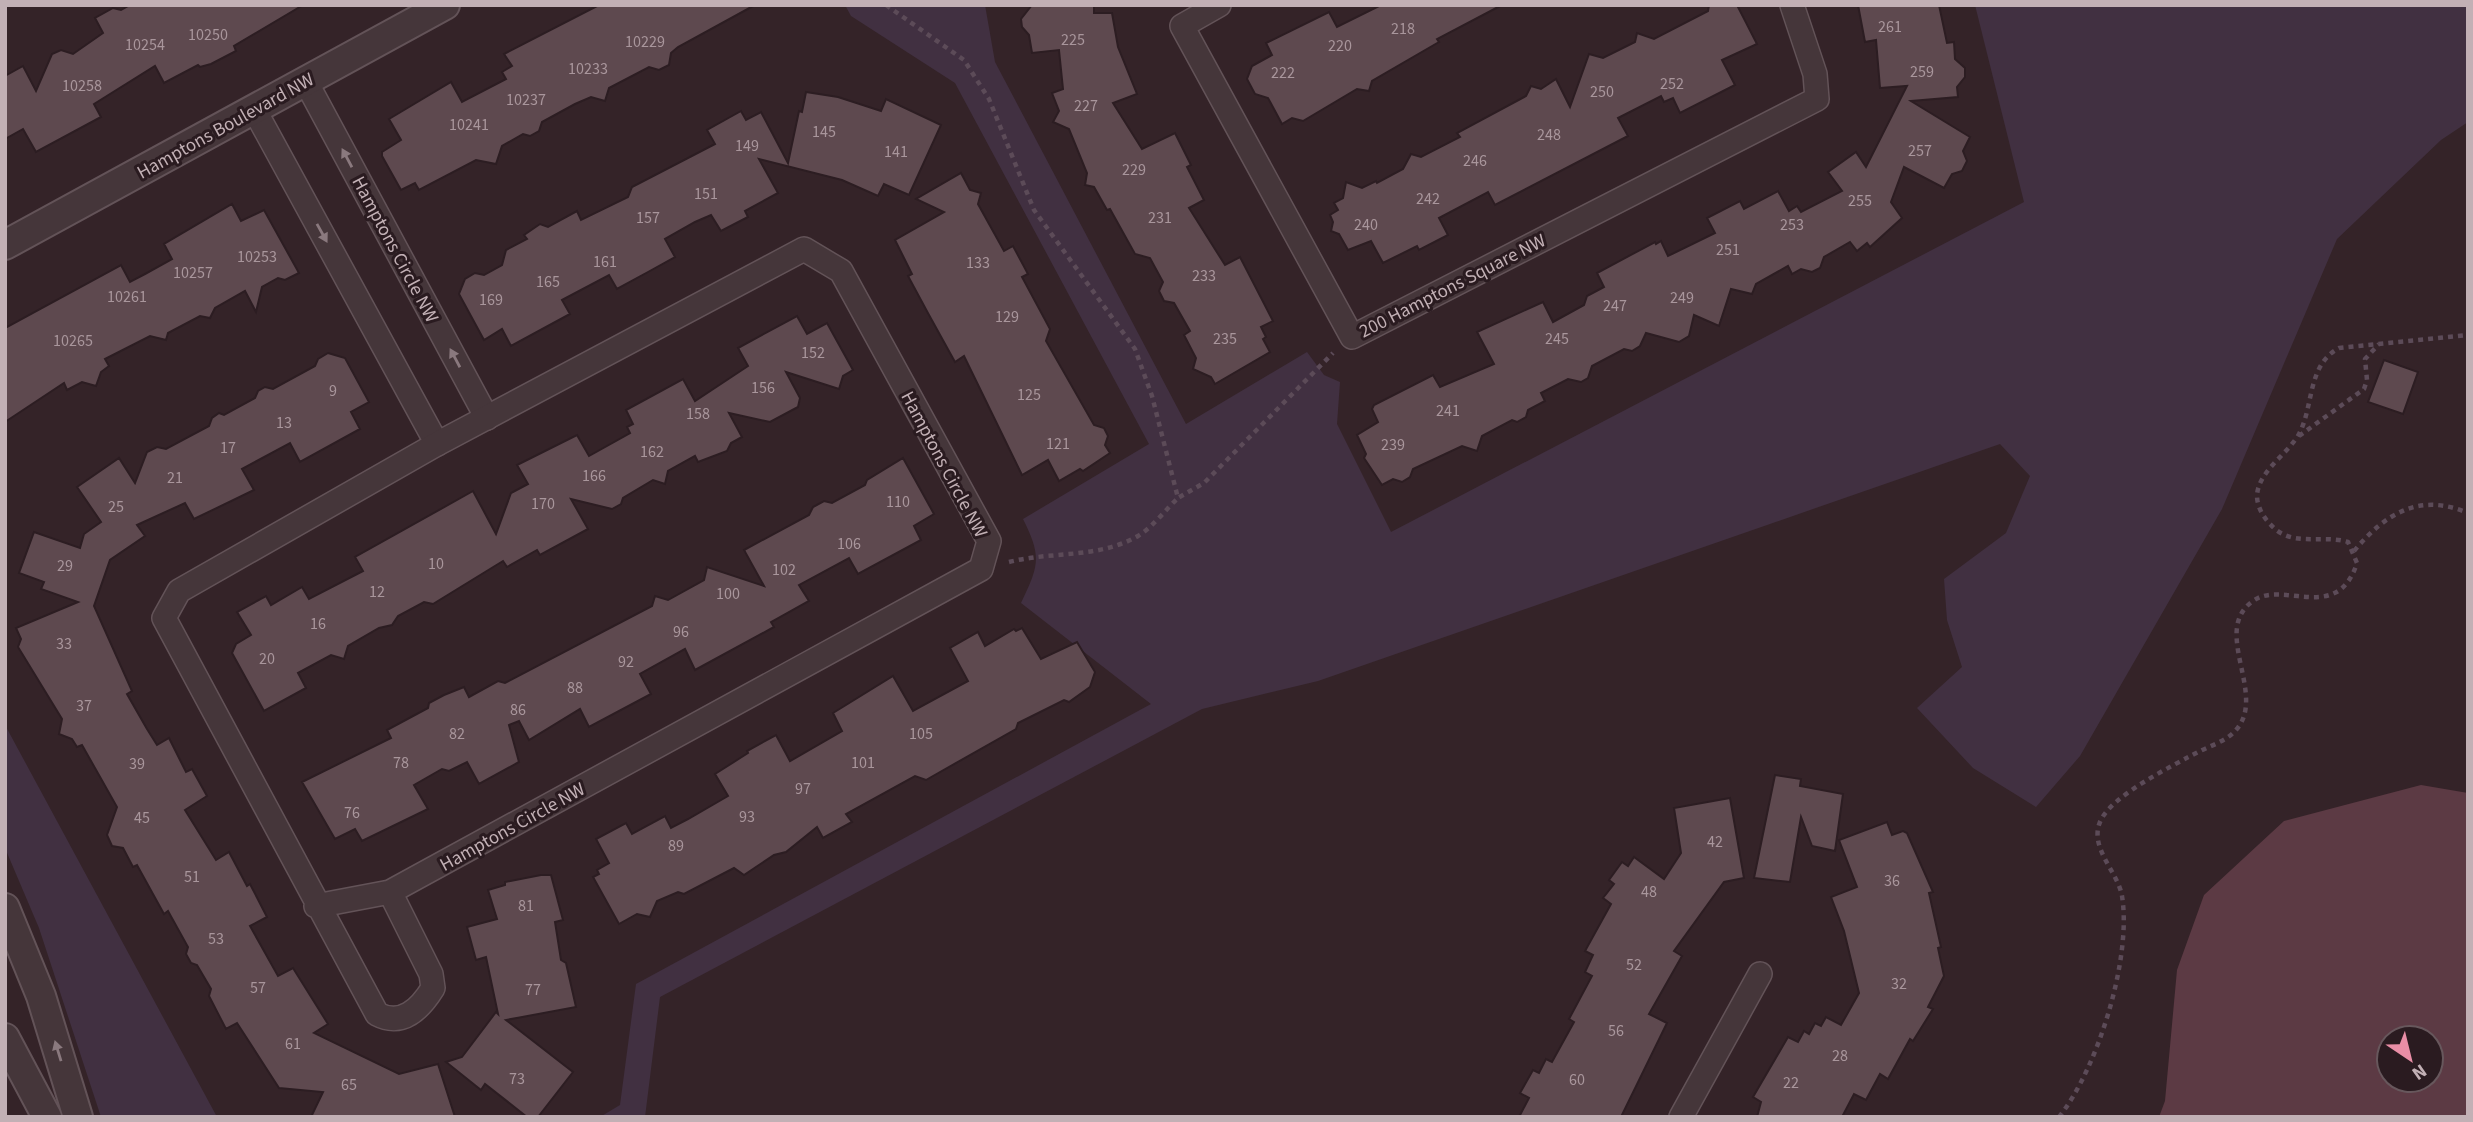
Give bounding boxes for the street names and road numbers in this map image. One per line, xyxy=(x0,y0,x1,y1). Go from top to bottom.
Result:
street label: Hamptons Boulevard NW xyxy=(132,66,319,186)
street label: Hamptons Circle NW xyxy=(345,172,445,328)
street label: 200 Hamptons Square NW xyxy=(1355,227,1551,345)
street label: Hamptons Circle NW xyxy=(894,387,994,543)
street label: Hamptons Circle NW xyxy=(435,776,590,878)

